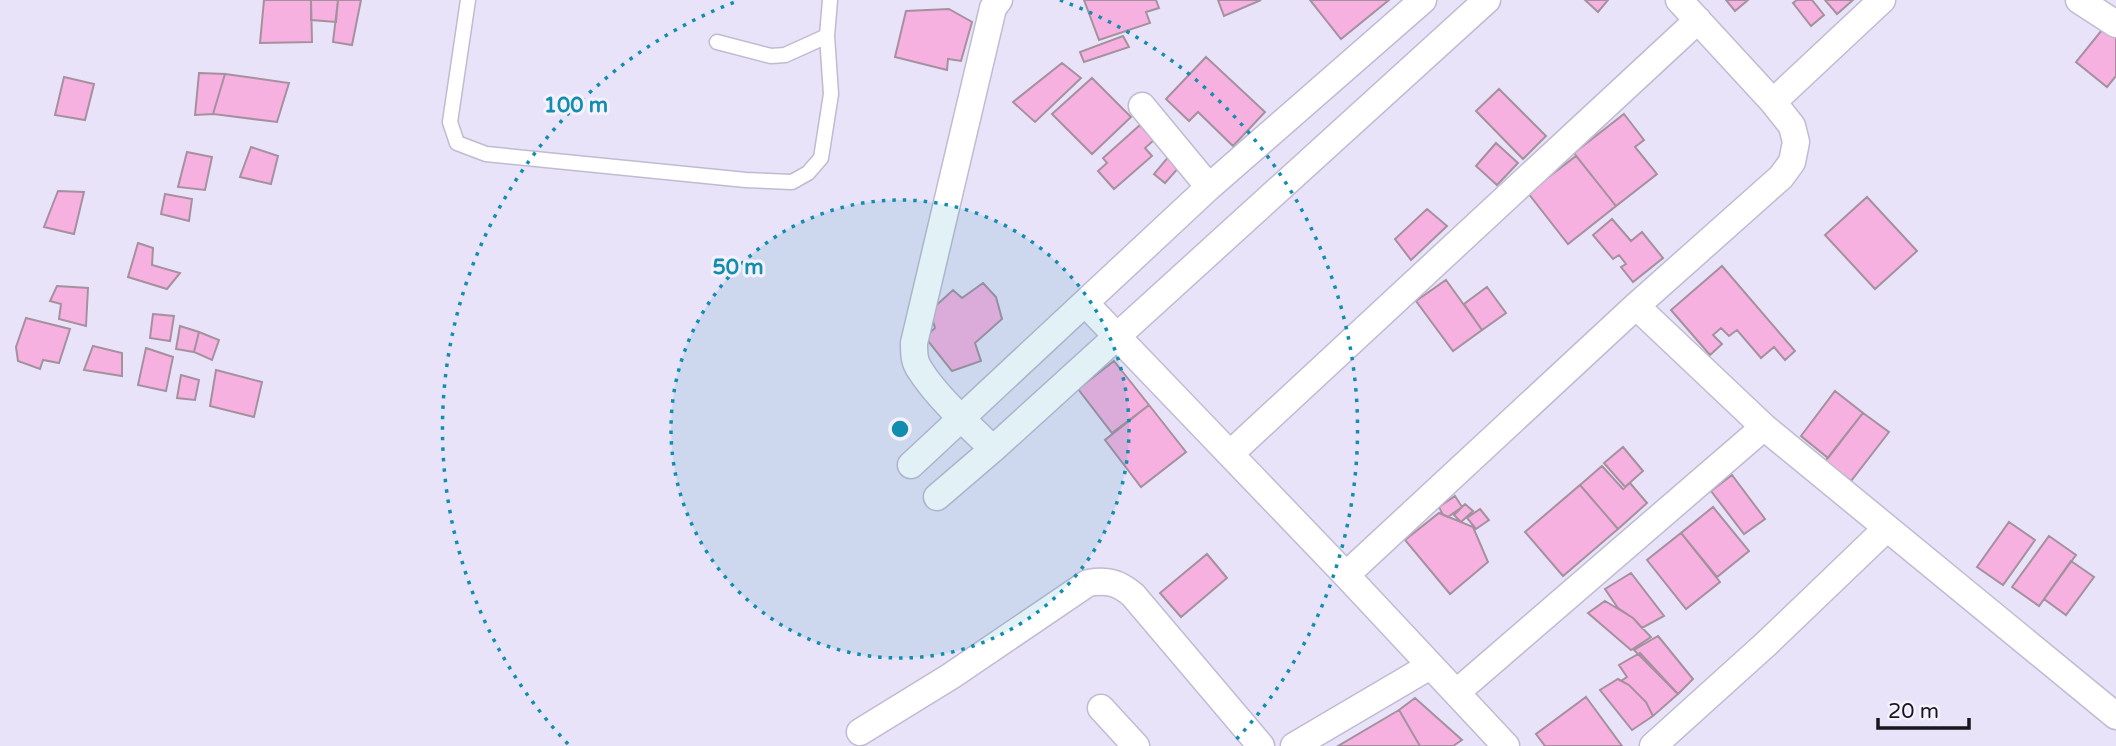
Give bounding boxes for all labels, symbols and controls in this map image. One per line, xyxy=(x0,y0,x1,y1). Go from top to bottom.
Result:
text: 100 m xyxy=(544,93,608,118)
text: 50 m xyxy=(712,255,764,280)
centre of rings xyxy=(888,417,912,441)
scale bar xyxy=(1878,686,1969,730)
text: 20 m xyxy=(1888,699,1939,724)

